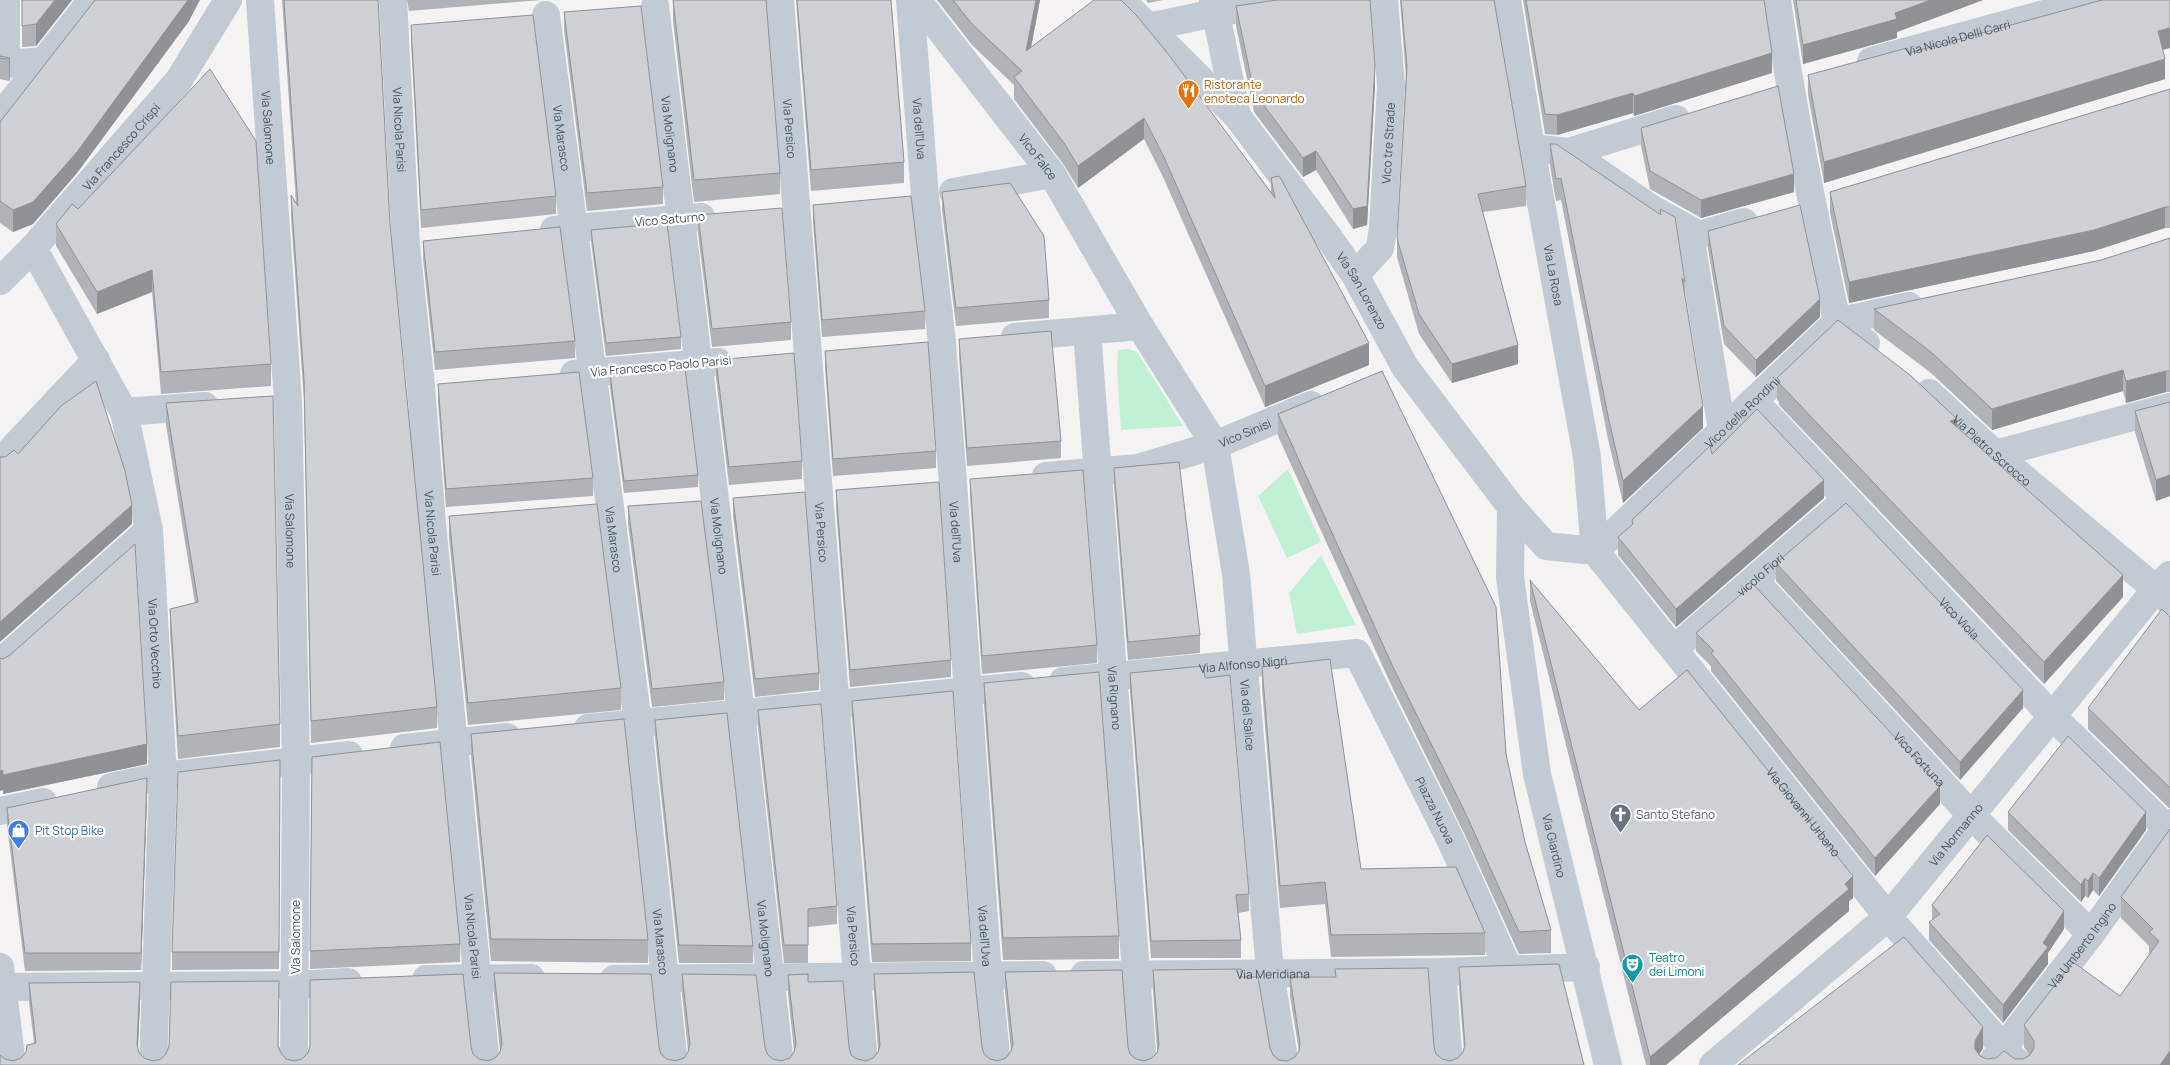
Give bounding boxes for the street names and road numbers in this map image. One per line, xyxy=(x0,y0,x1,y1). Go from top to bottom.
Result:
street label: Via Nicola Delli Carri xyxy=(1903,15,2012,60)
street label: Via Nicola Parisi xyxy=(389,87,411,173)
street label: Via Salomone xyxy=(258,90,280,165)
street label: Via Molignano xyxy=(657,95,684,173)
street label: Via dell'Uva xyxy=(909,97,931,160)
street label: Via Persico xyxy=(779,98,801,159)
street label: Via Francesco Crispi xyxy=(78,99,164,194)
street label: Vico tre Strade xyxy=(1377,102,1398,184)
street label: Via Marasco xyxy=(549,104,575,172)
street label: Vico Falce xyxy=(1015,130,1062,183)
street label: Vico Saturno xyxy=(634,207,706,231)
street label: Via La Rosa xyxy=(1540,243,1568,307)
street label: Via San Lorenzo xyxy=(1333,248,1391,332)
street label: Via Francesco Paolo Parisi xyxy=(590,351,732,381)
street label: Vico delle Rondini xyxy=(1701,373,1783,452)
street label: Via Pietro Scrocco xyxy=(1949,411,2035,490)
street label: Vico Sinisi xyxy=(1216,414,1274,451)
street label: Via Nicola Parisi xyxy=(421,490,446,577)
street label: Via Salomone xyxy=(282,494,300,568)
street label: Via Molignano xyxy=(706,497,732,575)
street label: Via dell'Uva xyxy=(946,500,967,563)
street label: Via Persico xyxy=(811,502,833,563)
street label: Via Marasco xyxy=(601,506,627,574)
street label: vicolo Fiori xyxy=(1733,549,1788,600)
street label: Vico Viola xyxy=(1935,593,1984,643)
street label: Via Orto Vecchio xyxy=(144,598,167,689)
street label: Via Alfonso Nigri xyxy=(1198,651,1288,677)
street label: Via Rignano xyxy=(1104,665,1126,731)
street label: Via del Salice xyxy=(1237,679,1260,752)
street label: Vico Fortuna xyxy=(1890,728,1949,790)
street label: Via Giovanni Urbano xyxy=(1763,764,1845,860)
street label: Piazza Nuova xyxy=(1412,774,1459,846)
street label: Via Normanno xyxy=(1925,799,1986,869)
street label: Via Giardino xyxy=(1538,812,1570,879)
street label: Via Nicola Parisi xyxy=(460,893,486,980)
street label: Via Umberto Ingino xyxy=(2044,898,2120,992)
street label: Via Molignano xyxy=(753,899,779,978)
street label: Via Salomone xyxy=(287,900,304,974)
street label: Via dell'Uva xyxy=(974,904,996,967)
street label: Via Persico xyxy=(843,906,865,967)
street label: Via Marasco xyxy=(649,908,673,976)
street label: Via Meridiana xyxy=(1236,965,1310,982)

